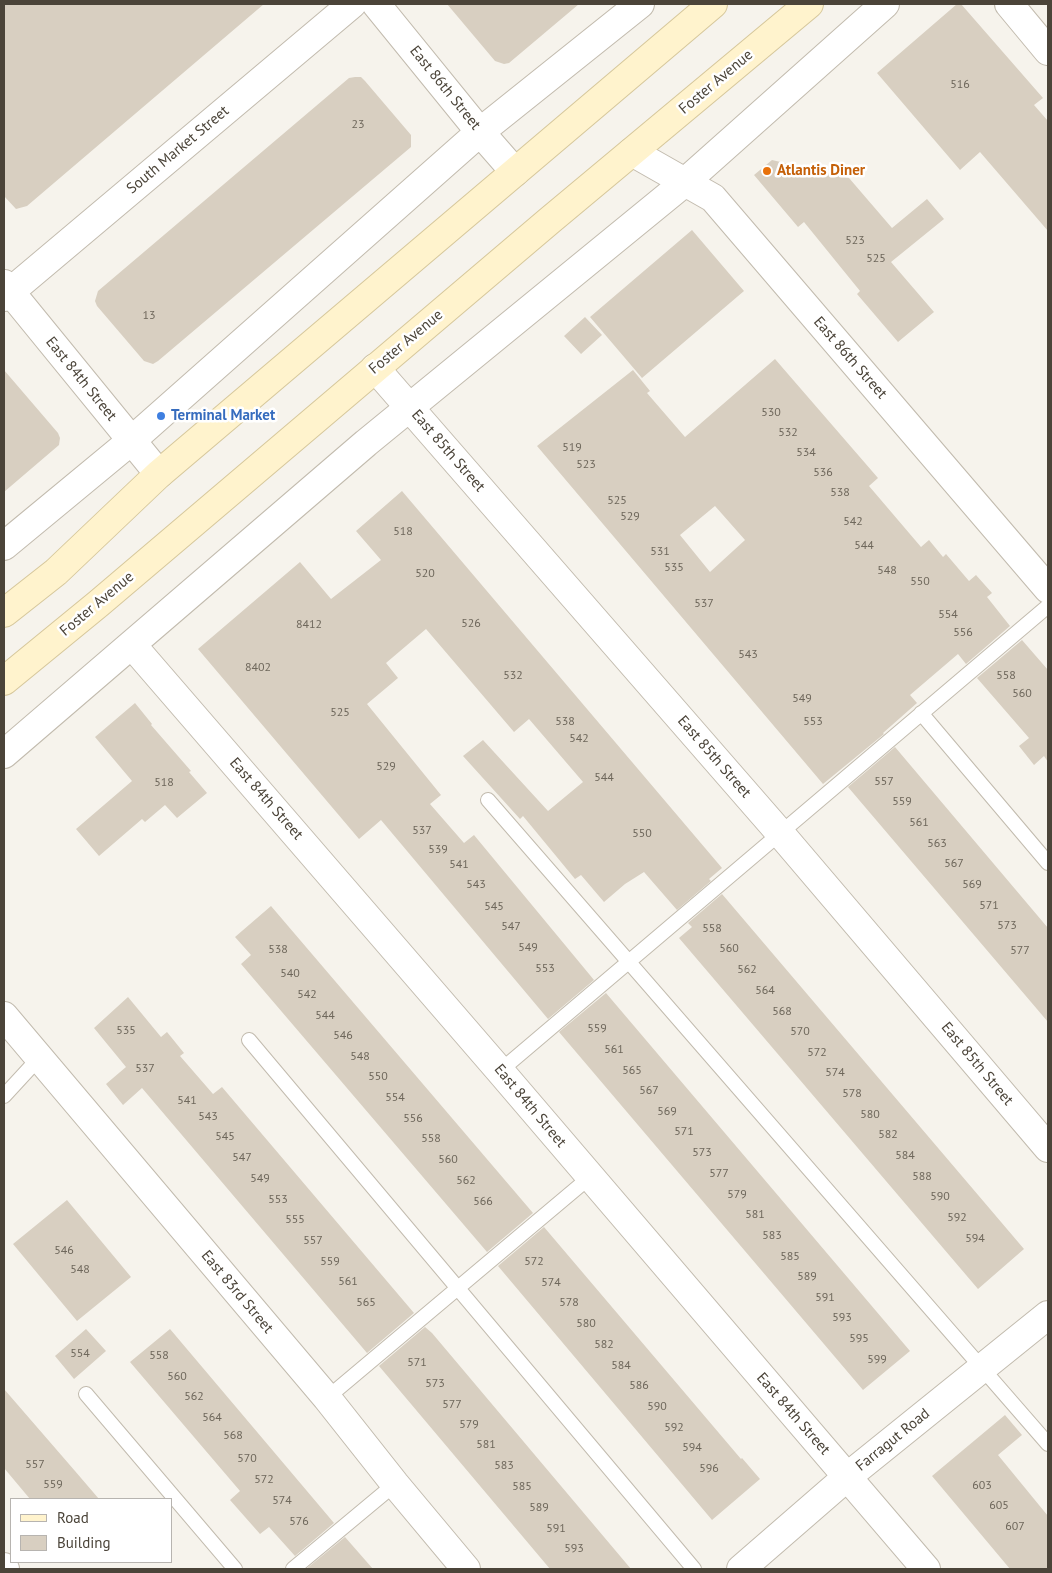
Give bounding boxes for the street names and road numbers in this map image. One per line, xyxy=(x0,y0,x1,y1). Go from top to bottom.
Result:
street label: East 86th Street xyxy=(406,42,484,134)
street label: Foster Avenue xyxy=(676,46,756,118)
street label: South Market Street xyxy=(123,102,233,198)
street label: Foster Avenue xyxy=(366,306,446,378)
street label: East 86th Street xyxy=(809,313,891,403)
street label: East 84th Street xyxy=(42,333,120,425)
street label: East 85th Street xyxy=(407,406,489,496)
street label: Foster Avenue xyxy=(57,568,137,640)
street label: East 85th Street xyxy=(673,712,755,802)
street label: East 84th Street xyxy=(225,754,307,844)
street label: East 85th Street xyxy=(937,1019,1017,1109)
street label: East 84th Street xyxy=(490,1061,570,1151)
street label: East 83rd Street xyxy=(197,1247,277,1337)
street label: East 84th Street xyxy=(752,1369,834,1459)
street label: Farragut Road xyxy=(852,1405,934,1475)

